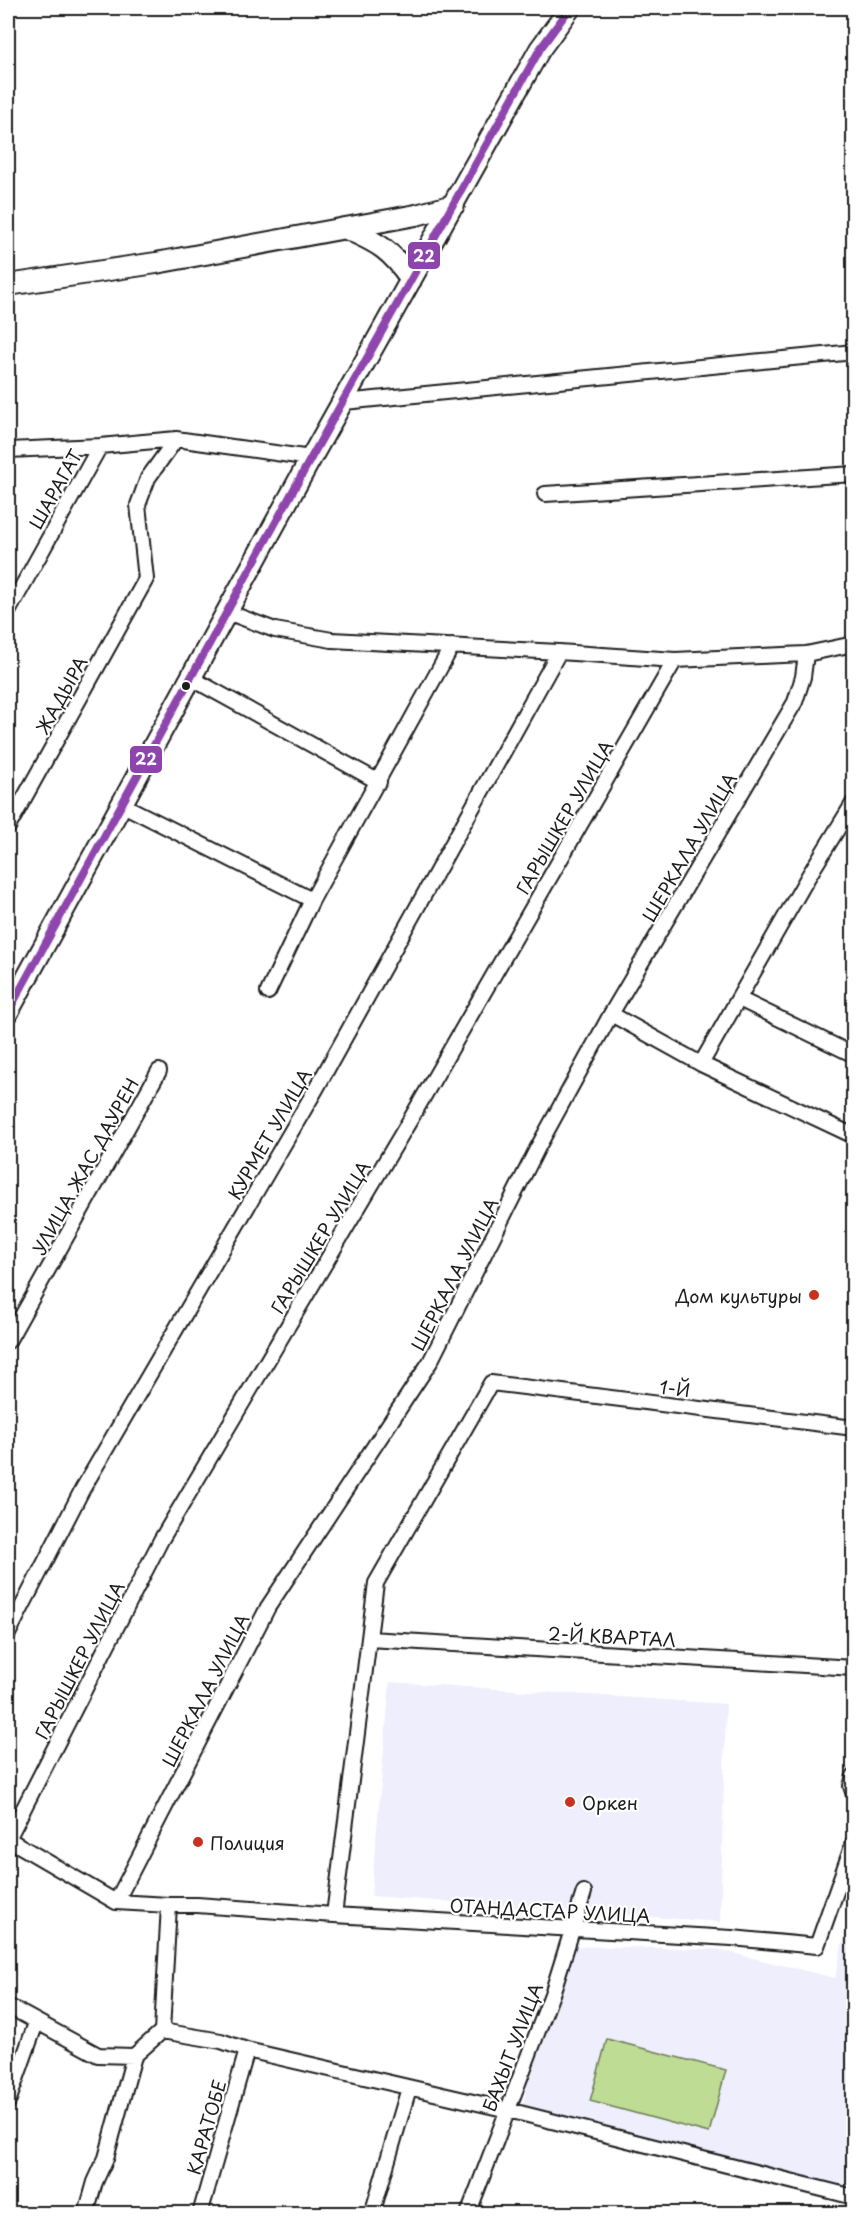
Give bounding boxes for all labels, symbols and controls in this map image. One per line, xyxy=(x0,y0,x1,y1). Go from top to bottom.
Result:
line badge: 22 xyxy=(407,241,441,270)
text: 22 xyxy=(413,243,435,267)
street label: ШАРАГАТ xyxy=(22,443,88,534)
street label: ЖАДЫРА xyxy=(28,651,94,739)
unlabelled marker xyxy=(180,680,192,692)
street label: ГАРЫШКЕР УЛИЦА xyxy=(509,735,619,899)
line badge: 22 xyxy=(129,745,163,774)
text: 22 xyxy=(135,746,157,770)
street label: ШЕРКАЛА УЛИЦА xyxy=(635,767,743,927)
street label: КУРМЕТ УЛИЦА xyxy=(220,1063,318,1205)
street label: УЛИЦА ЖАС ДАУРЕН xyxy=(25,1073,145,1259)
street label: ГАРЫШКЕР УЛИЦА xyxy=(264,1155,376,1319)
street label: ШЕРКАЛА УЛИЦА xyxy=(404,1193,504,1355)
place label: Дом культуры xyxy=(675,1282,802,1309)
marker: Дом культуры xyxy=(807,1288,821,1302)
street label: 1-Й xyxy=(658,1373,692,1403)
street label: ГАРЫШКЕР УЛИЦА xyxy=(27,1576,131,1744)
street label: ШЕРКАЛА УЛИЦА xyxy=(155,1609,255,1771)
street label: 2-Й КВАРТАЛ xyxy=(547,1619,677,1653)
place label: Оркен xyxy=(582,1789,638,1816)
marker: Оркен xyxy=(563,1795,577,1809)
place label: Полиция xyxy=(210,1829,285,1856)
marker: Полиция xyxy=(191,1835,205,1849)
street label: ОТАНДАСТАР УЛИЦА xyxy=(449,1891,651,1929)
street label: БАХЫТ УЛИЦА xyxy=(475,1979,549,2115)
street label: КАРАТОБЕ xyxy=(180,2076,232,2178)

